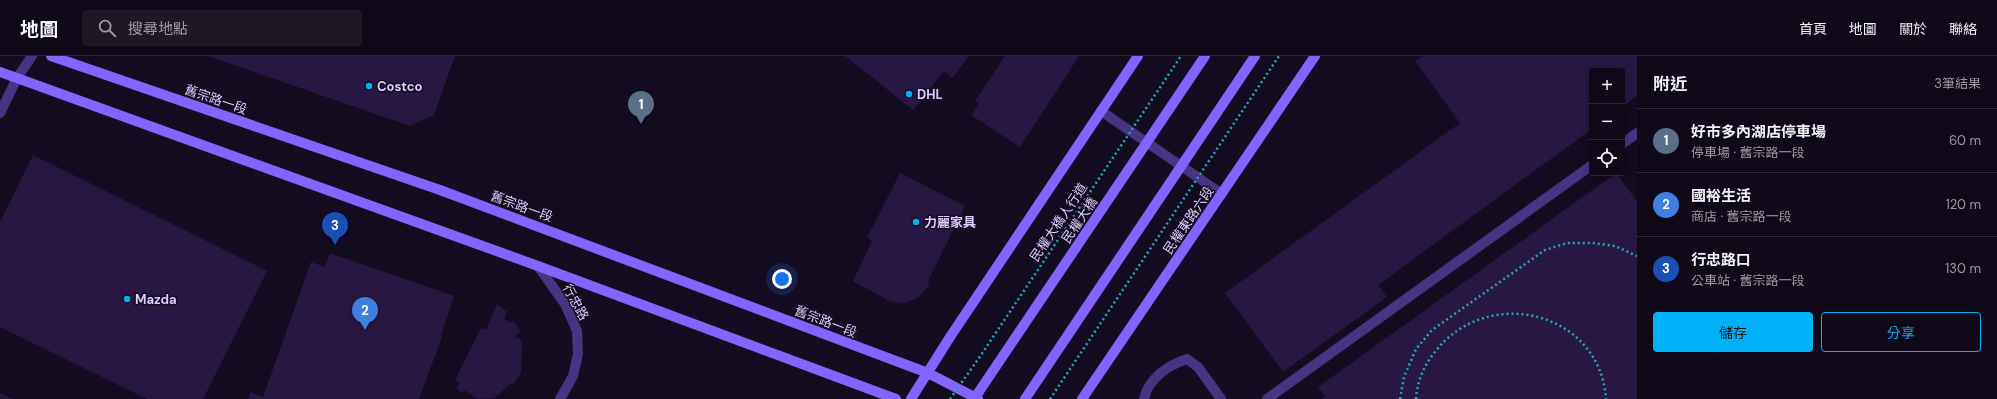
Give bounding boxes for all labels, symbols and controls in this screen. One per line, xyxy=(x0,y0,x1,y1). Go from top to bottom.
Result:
search box xyxy=(82,10,362,46)
text: 地圖 xyxy=(20,17,58,42)
icon: search xyxy=(96,17,118,39)
text: 搜尋地點 xyxy=(128,19,188,39)
text: 首頁 xyxy=(1799,20,1827,38)
text: 地圖 xyxy=(1849,20,1877,38)
text: 關於 xyxy=(1899,20,1927,38)
text: 聯絡 xyxy=(1949,20,1977,38)
map controls xyxy=(1589,68,1625,176)
button: + xyxy=(1589,68,1625,104)
text: 附近 xyxy=(1653,73,1687,95)
text: 3筆結果 xyxy=(1934,75,1981,92)
place label: Costco xyxy=(377,78,423,95)
street label: 舊宗路一段 xyxy=(182,81,249,118)
marker: Costco xyxy=(364,81,374,91)
place label: DHL xyxy=(917,86,943,103)
marker: DHL xyxy=(904,89,914,99)
pin: 1 xyxy=(628,91,654,124)
button: − xyxy=(1589,104,1625,140)
text: 好市多內湖店停車場 xyxy=(1691,122,1826,142)
text: 1 xyxy=(1664,132,1668,149)
text: 60 m xyxy=(1949,132,1981,149)
button: locate xyxy=(1589,140,1625,176)
text: 停車場 · 舊宗路一段 xyxy=(1691,144,1805,161)
street label: 民權大橋人行道 xyxy=(1026,180,1091,265)
street label: 民權東路六段 xyxy=(1160,183,1217,257)
text: 國裕生活 xyxy=(1691,186,1751,206)
street label: 舊宗路一段 xyxy=(488,187,555,226)
street label: 民權大橋 xyxy=(1058,194,1101,247)
text: 2 xyxy=(1662,196,1670,213)
text: 120 m xyxy=(1946,196,1981,213)
text: 商店 · 舊宗路一段 xyxy=(1691,208,1792,225)
pin: 3 xyxy=(322,212,348,245)
place label: 力麗家具 xyxy=(924,214,976,231)
marker: 力麗家具 xyxy=(911,217,921,227)
text: 行忠路口 xyxy=(1691,250,1751,270)
text: 3 xyxy=(1662,260,1670,277)
text: 130 m xyxy=(1945,260,1981,277)
your location xyxy=(772,269,792,289)
text: 公車站 · 舊宗路一段 xyxy=(1691,272,1805,289)
street label: 行忠路 xyxy=(559,281,592,323)
place label: Mazda xyxy=(135,291,177,308)
marker: Mazda xyxy=(122,294,132,304)
pin: 2 xyxy=(352,297,378,330)
street label: 舊宗路一段 xyxy=(792,302,859,341)
button: 儲存 xyxy=(1653,312,1813,352)
button: 分享 xyxy=(1821,312,1981,352)

